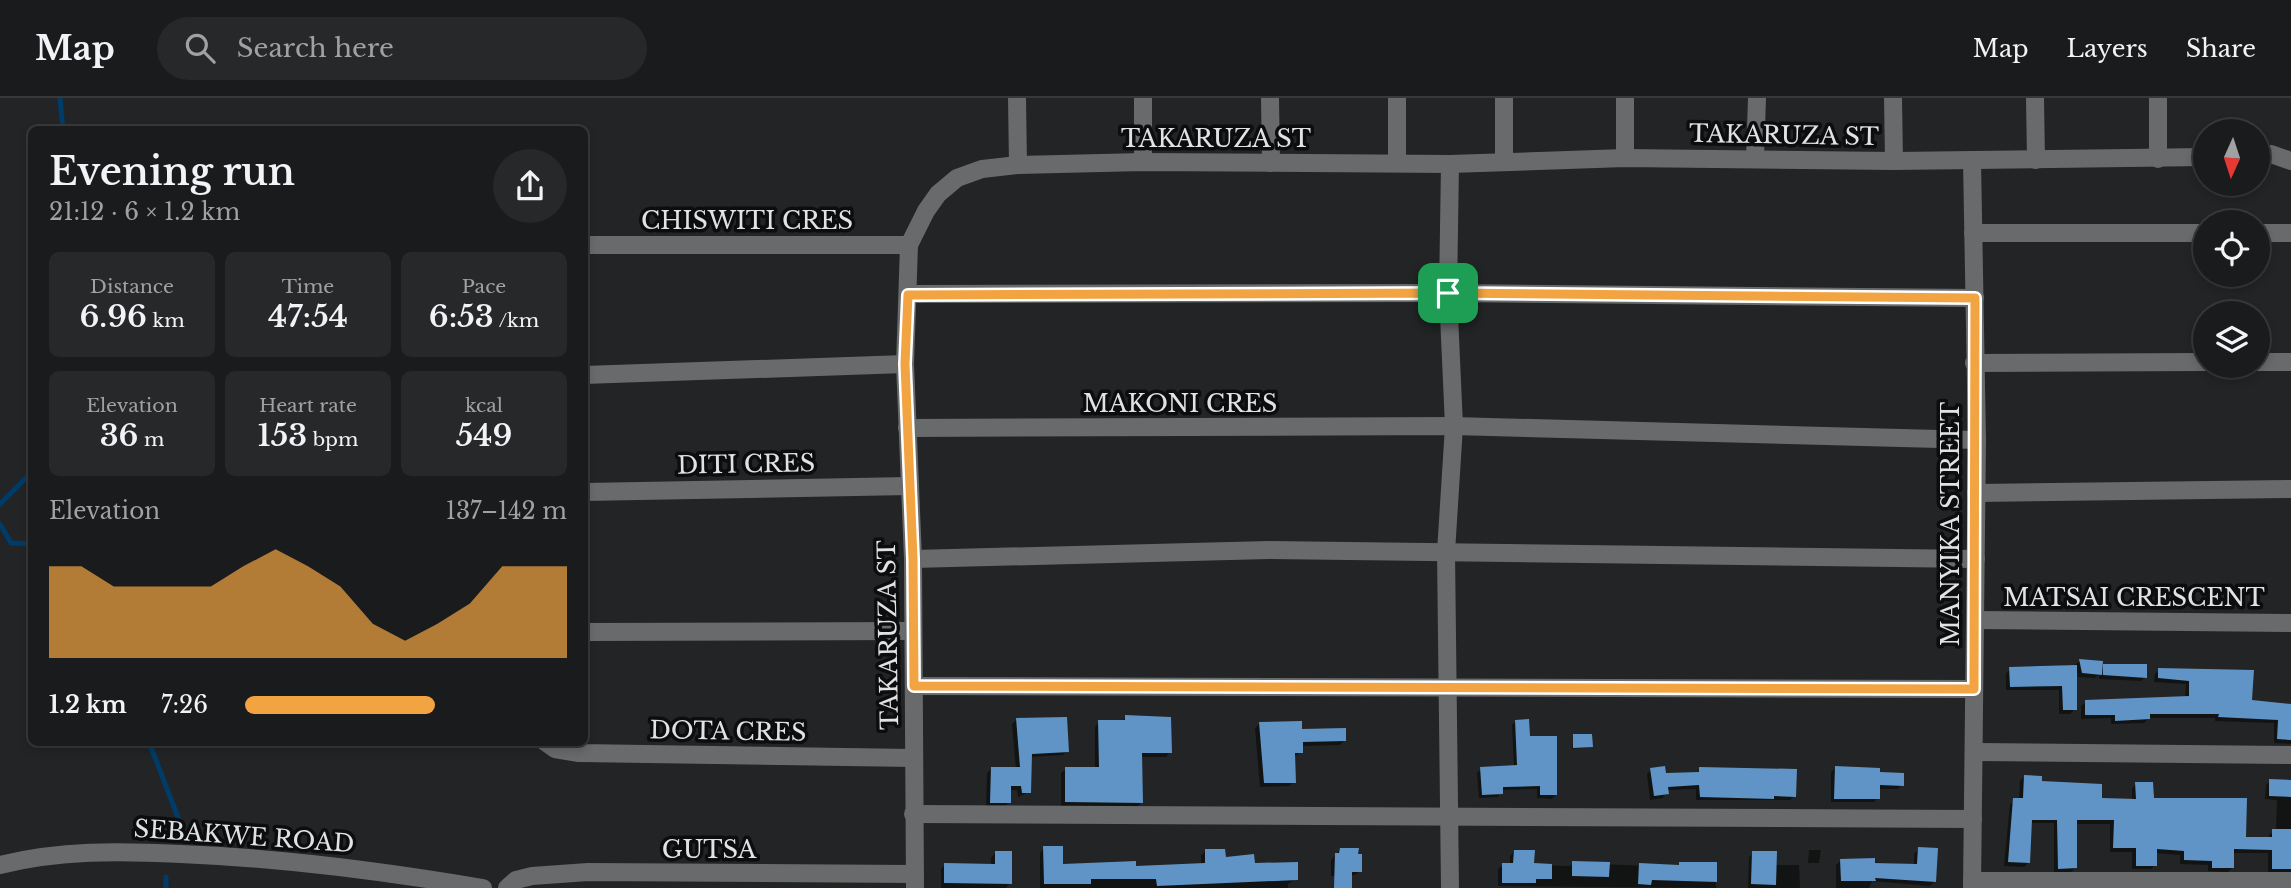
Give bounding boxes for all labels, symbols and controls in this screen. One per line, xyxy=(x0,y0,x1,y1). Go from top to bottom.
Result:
search box xyxy=(157,17,647,80)
text: Map xyxy=(35,28,115,69)
icon: search xyxy=(181,29,219,67)
text: Search here xyxy=(237,32,394,64)
text: Map xyxy=(1973,34,2029,63)
text: Layers xyxy=(2067,34,2148,63)
text: Share xyxy=(2186,34,2256,63)
street label: TAKARUZA ST xyxy=(1689,119,1879,151)
north arrow xyxy=(2193,119,2270,196)
map controls xyxy=(2193,119,2270,378)
street label: TAKARUZA ST xyxy=(1121,124,1311,153)
text: Evening run xyxy=(49,148,295,195)
button: share xyxy=(493,149,567,223)
text: 21:12 · 6 × 1.2 km xyxy=(49,198,240,226)
street label: CHISWITI CRES xyxy=(641,206,853,235)
button: locate xyxy=(2193,210,2270,287)
pin xyxy=(1418,263,1478,323)
icon: arrive xyxy=(1429,274,1467,312)
text: Distance xyxy=(90,275,174,298)
text: Time xyxy=(282,275,334,298)
text: Pace xyxy=(462,275,506,298)
text: 6.96 xyxy=(79,298,147,335)
text: 47:54 xyxy=(268,298,348,335)
text: 6:53 xyxy=(429,298,494,335)
button: layers xyxy=(2193,301,2270,378)
text: km xyxy=(147,309,185,332)
text: /km xyxy=(494,309,539,332)
street label: MAKONI CRES xyxy=(1083,389,1277,418)
text: Elevation xyxy=(86,394,178,417)
text: Heart rate xyxy=(259,394,357,417)
text: kcal xyxy=(465,394,503,417)
street label: MANYIKA STREET xyxy=(1936,402,1965,646)
text: 36 xyxy=(100,417,138,454)
text: 153 xyxy=(258,417,307,454)
text: 549 xyxy=(456,417,512,454)
text: m xyxy=(138,428,164,451)
text: bpm xyxy=(307,428,358,451)
street label: DITI CRES xyxy=(677,448,815,480)
text: Elevation xyxy=(49,497,160,525)
text: 137–142 m xyxy=(446,497,567,525)
street label: TAKARUZA ST xyxy=(872,540,904,730)
street label: MATSAI CRESCENT xyxy=(2003,583,2265,612)
text: 1.2 km xyxy=(49,691,127,719)
text: 7:26 xyxy=(161,691,208,719)
street label: DOTA CRES xyxy=(649,715,807,747)
street label: SEBAKWE ROAD xyxy=(133,814,355,858)
street label: GUTSA xyxy=(662,835,757,864)

